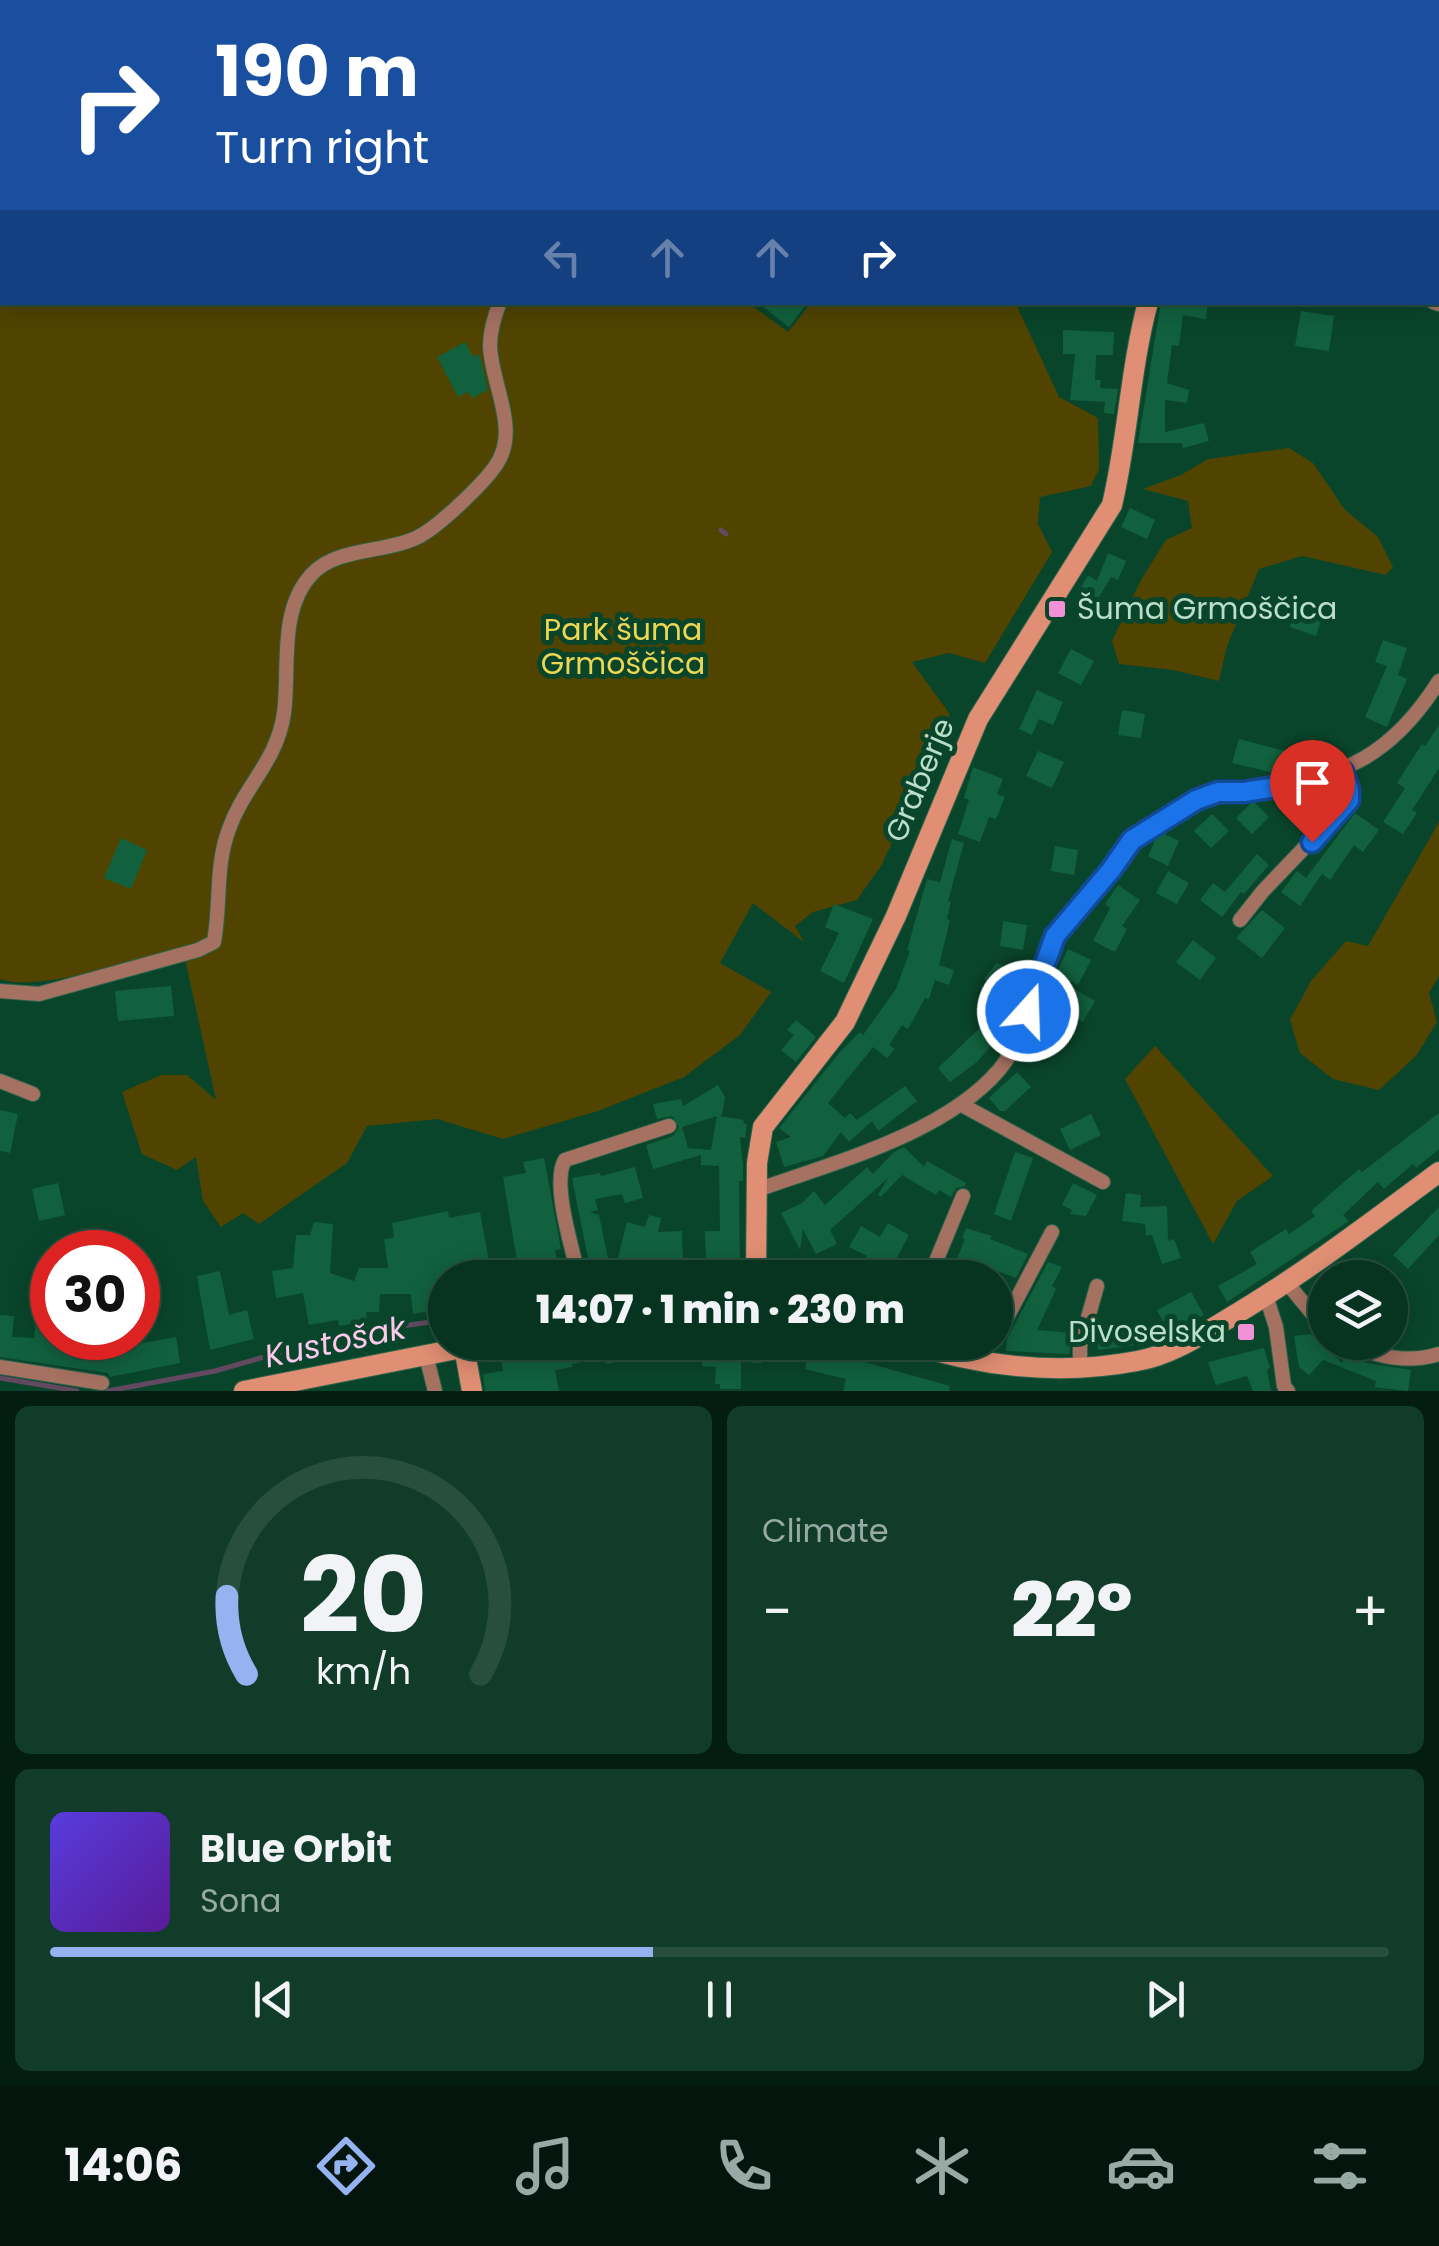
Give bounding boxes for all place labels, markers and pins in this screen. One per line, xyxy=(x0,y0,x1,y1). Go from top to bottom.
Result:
place label: Šuma Grmoščica xyxy=(1077,587,1337,630)
marker: Šuma Grmoščica xyxy=(1046,598,1068,620)
pin xyxy=(1270,740,1355,843)
place label: Divoselska xyxy=(1068,1310,1226,1353)
marker: Divoselska xyxy=(1235,1321,1257,1343)

